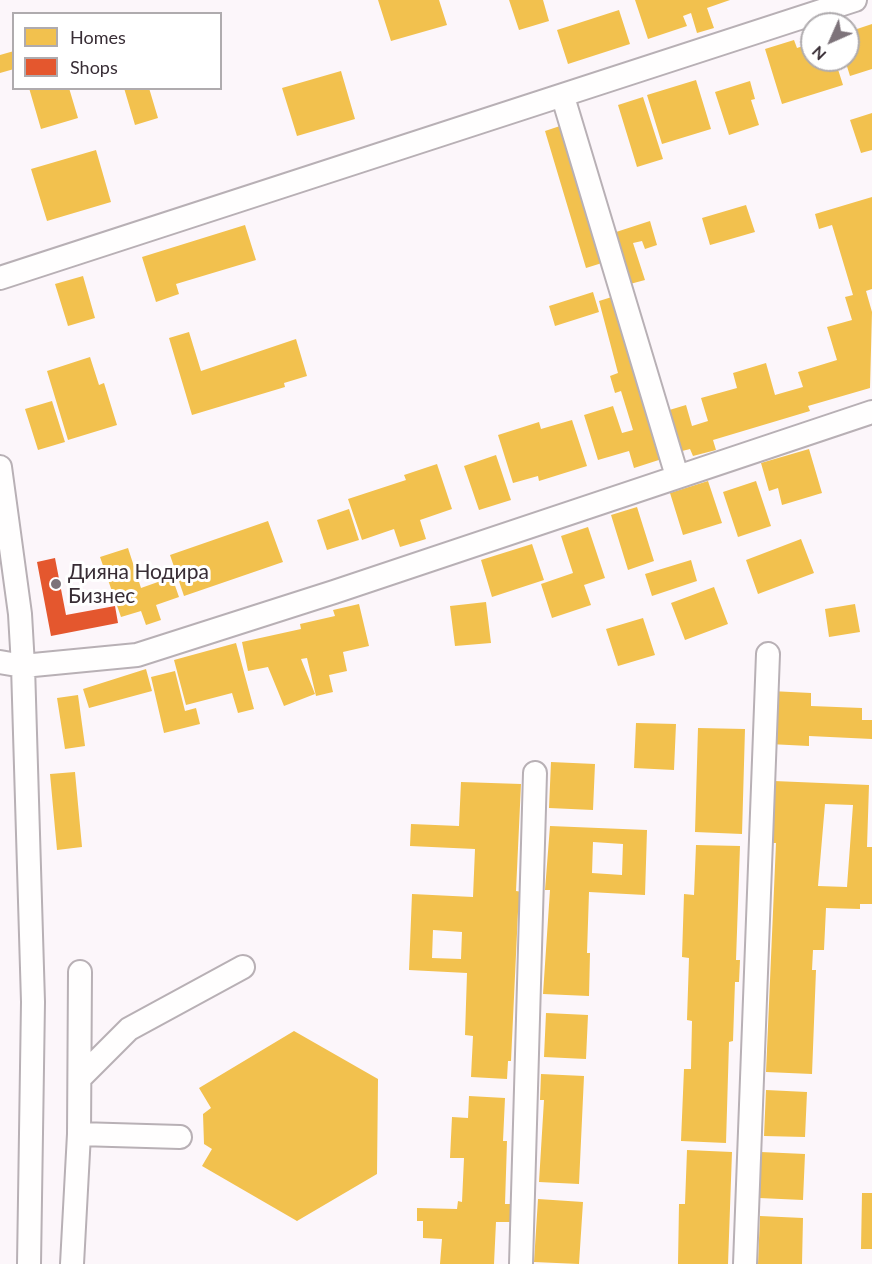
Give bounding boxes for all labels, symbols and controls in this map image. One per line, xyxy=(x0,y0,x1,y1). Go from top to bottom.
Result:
legend xyxy=(12,12,222,90)
north arrow xyxy=(800,12,860,72)
text: Homes xyxy=(70,26,126,48)
text: N xyxy=(807,43,829,65)
text: Shops xyxy=(70,56,118,78)
place label: Дияна Нодира Бизнес xyxy=(68,559,209,609)
marker: Дияна Нодира Бизнес xyxy=(49,577,63,591)

